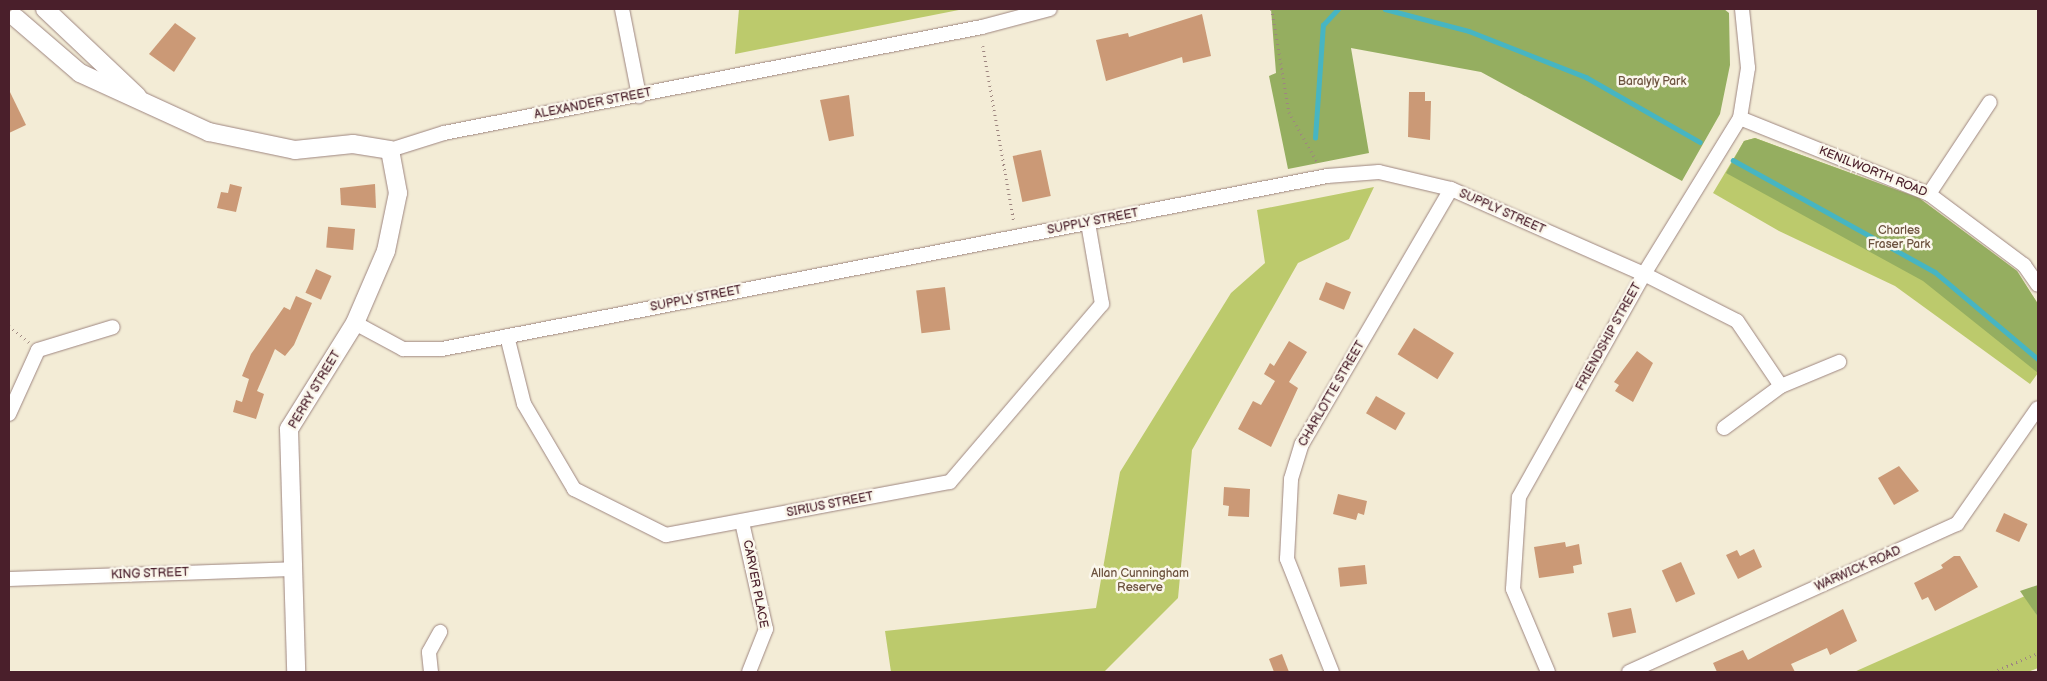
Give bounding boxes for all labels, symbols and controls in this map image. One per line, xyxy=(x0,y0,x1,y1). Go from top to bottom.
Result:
park label: Baralyly Park xyxy=(1617,75,1687,89)
street label: ALEXANDER STREET xyxy=(533,86,653,122)
street label: KENILWORTH ROAD xyxy=(1817,144,1929,200)
street label: SUPPLY STREET xyxy=(1457,187,1547,237)
street label: SUPPLY STREET xyxy=(1046,206,1140,238)
park label: Charles Fraser Park xyxy=(1868,224,1930,252)
street label: FRIENDSHIP STREET xyxy=(1573,280,1645,394)
street label: SUPPLY STREET xyxy=(649,283,743,315)
street label: CHARLOTTE STREET xyxy=(1296,339,1368,449)
street label: PERRY STREET xyxy=(286,348,344,432)
street label: SIRIUS STREET xyxy=(785,490,875,520)
street label: CARVER PLACE xyxy=(739,539,771,629)
street label: WARWICK ROAD xyxy=(1813,544,1903,594)
street label: KING STREET xyxy=(111,565,189,583)
park label: Allan Cunningham Reserve xyxy=(1091,567,1189,595)

